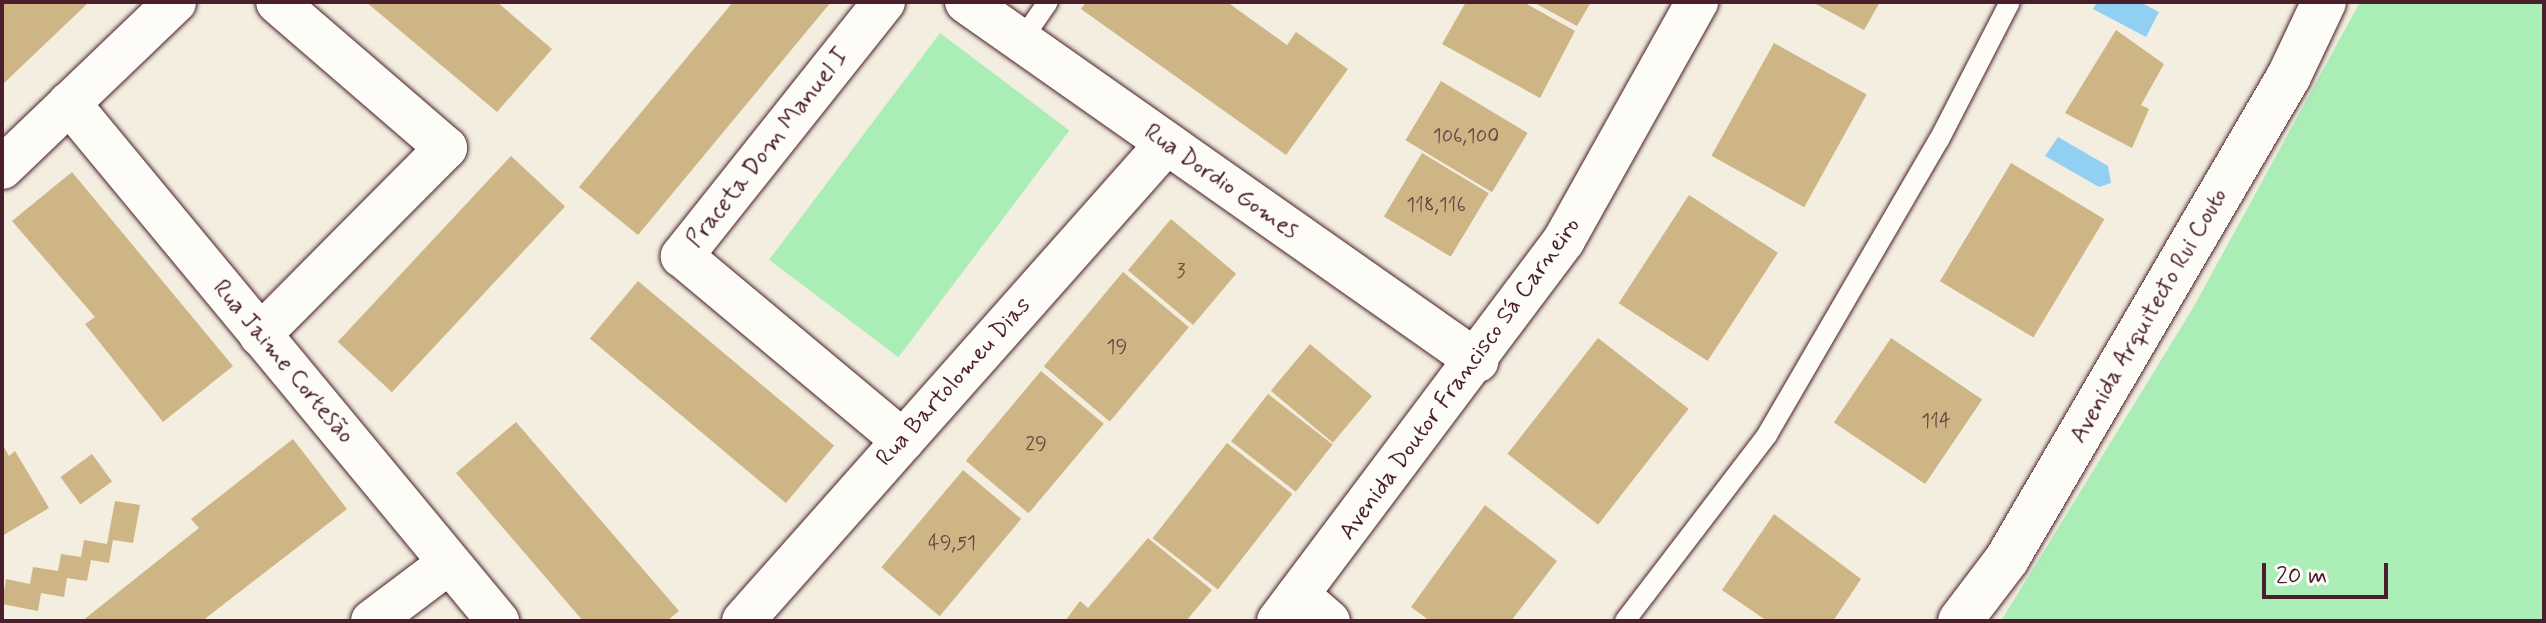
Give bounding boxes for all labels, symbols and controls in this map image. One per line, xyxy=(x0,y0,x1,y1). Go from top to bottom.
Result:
street label: Praceta Dom Manuel I xyxy=(683,45,853,251)
street label: Rua Dordio Gomes xyxy=(1138,118,1304,246)
house number: 106,100 xyxy=(1433,124,1499,148)
street label: Avenida Arquitecto Rui Couto xyxy=(2064,184,2234,448)
house number: 118,116 xyxy=(1406,193,1466,217)
street label: Avenida Doutor Francisco Sá Carneiro xyxy=(1335,215,1585,543)
house number: 3 xyxy=(1176,259,1186,283)
street label: Rua Jaime Cortesão xyxy=(205,273,361,451)
street label: Rua Bartolomeu Dias xyxy=(873,294,1035,470)
house number: 19 xyxy=(1107,335,1127,359)
house number: 114 xyxy=(1921,409,1951,433)
house number: 29 xyxy=(1025,432,1047,456)
house number: 49,51 xyxy=(928,531,976,555)
scale bar xyxy=(2266,547,2392,597)
text: 20 m xyxy=(2276,561,2327,592)

